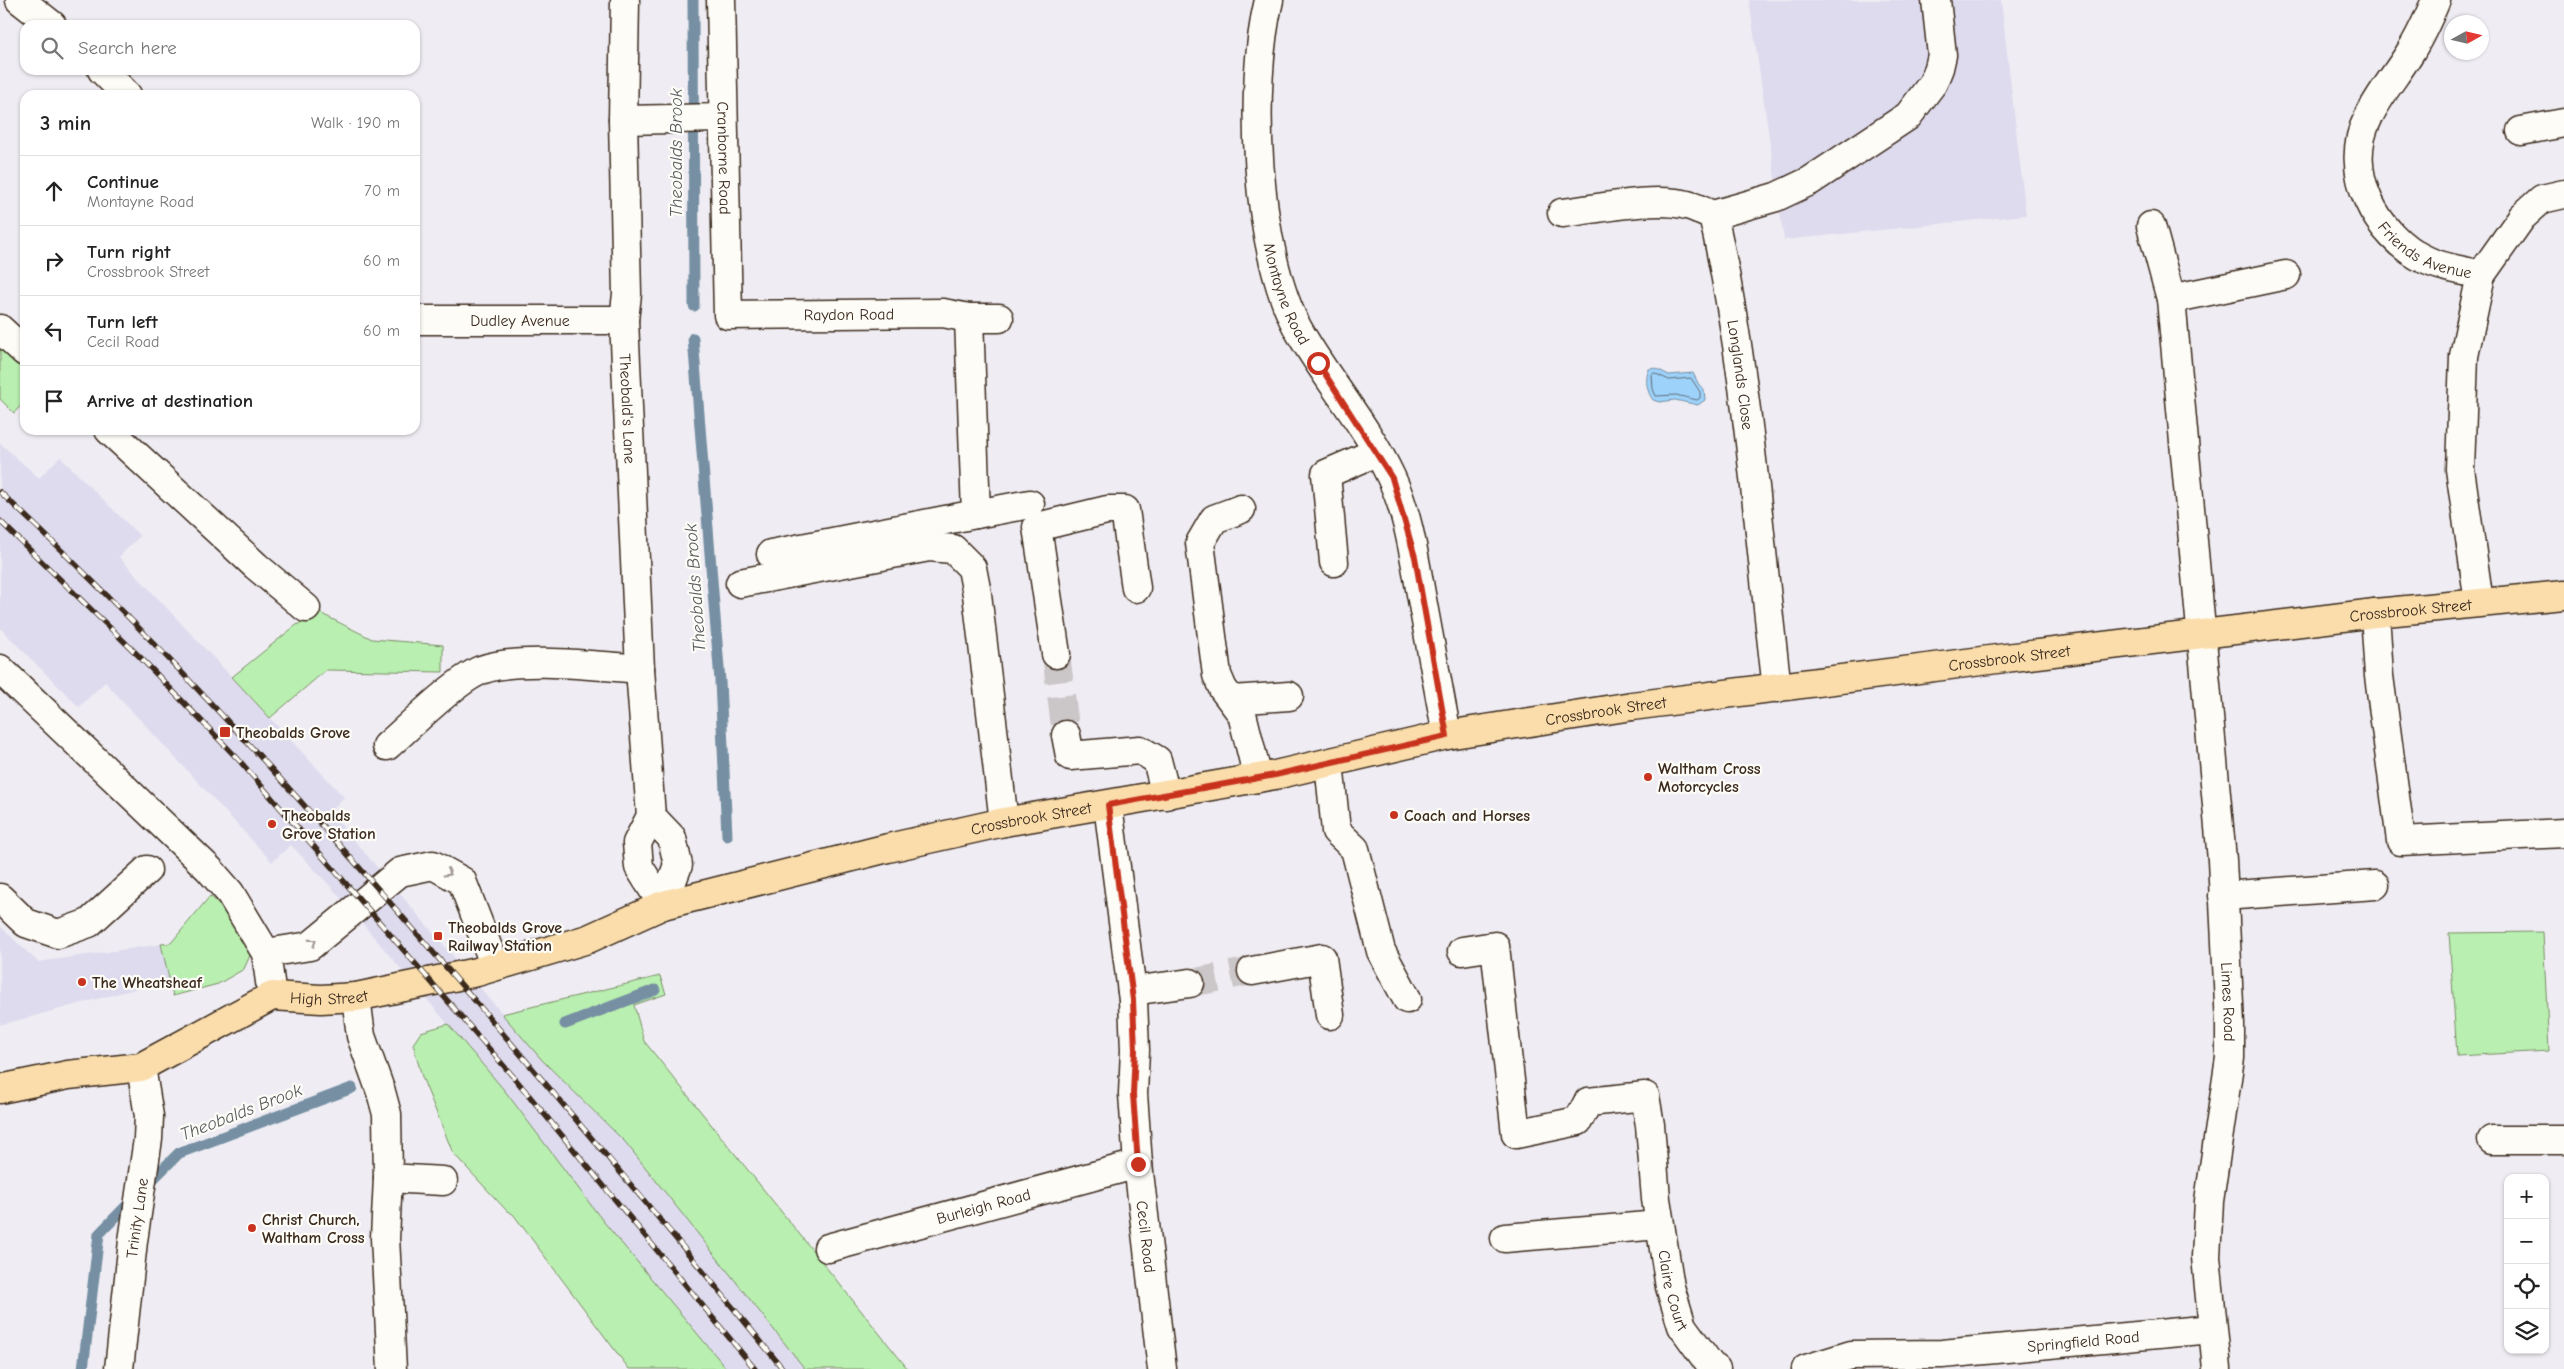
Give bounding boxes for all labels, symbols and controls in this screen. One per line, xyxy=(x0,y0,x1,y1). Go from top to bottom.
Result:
north arrow xyxy=(2444,15,2489,60)
search box xyxy=(20,20,420,75)
icon: search xyxy=(38,34,66,62)
text: Search here xyxy=(78,37,177,59)
water label: Theobalds Brook xyxy=(666,88,687,218)
street label: Cranborne Road xyxy=(713,101,734,215)
text: 3 min xyxy=(40,111,91,135)
text: Walk · 190 m xyxy=(311,114,400,132)
text: Continue xyxy=(87,171,159,193)
icon: ahead xyxy=(40,177,68,205)
text: 70 m xyxy=(364,182,400,200)
text: Montayne Road xyxy=(87,193,194,211)
street label: Friends Avenue xyxy=(2374,218,2473,282)
text: Turn right xyxy=(87,241,171,263)
street label: Montayne Road xyxy=(1260,241,1313,348)
icon: right xyxy=(40,247,68,275)
text: 60 m xyxy=(363,252,400,270)
text: Crossbrook Street xyxy=(87,263,209,281)
street label: Raydon Road xyxy=(804,305,894,324)
text: Turn left xyxy=(87,311,158,333)
street label: Dudley Avenue xyxy=(470,312,570,330)
icon: left xyxy=(40,317,68,345)
street label: Longlands Close xyxy=(1723,318,1756,431)
text: 60 m xyxy=(363,322,400,340)
text: Cecil Road xyxy=(87,333,160,351)
route start xyxy=(1307,352,1330,375)
street label: Theobald's Lane xyxy=(616,353,639,464)
icon: arrive xyxy=(40,387,68,415)
text: Arrive at destination xyxy=(87,390,253,412)
water label: Theobalds Brook xyxy=(681,523,710,653)
street label: Crossbrook Street xyxy=(2349,596,2473,626)
street label: Crossbrook Street xyxy=(1948,642,2072,675)
street label: Crossbrook Street xyxy=(1544,694,1668,729)
place label: Theobalds Grove xyxy=(236,724,350,742)
marker: Theobalds Grove xyxy=(218,725,232,739)
place label: Waltham Cross Motorcycles xyxy=(1658,760,1761,796)
marker: Waltham Cross Motorcycles xyxy=(1642,771,1654,783)
street label: Crossbrook Street xyxy=(969,799,1093,839)
place label: Theobalds Grove Station xyxy=(282,807,376,843)
place label: Coach and Horses xyxy=(1404,807,1530,825)
marker: Coach and Horses xyxy=(1388,809,1400,821)
marker: Theobalds Grove Station xyxy=(266,818,278,830)
one-way arrow xyxy=(442,867,451,877)
place label: Theobalds Grove Railway Station xyxy=(448,919,562,955)
marker: Theobalds Grove Railway Station xyxy=(432,930,444,942)
one-way arrow xyxy=(308,938,317,948)
street label: Limes Road xyxy=(2217,962,2238,1042)
place label: The Wheatsheaf xyxy=(92,974,203,992)
marker: The Wheatsheaf xyxy=(76,976,88,988)
street label: High Street xyxy=(290,987,370,1009)
water label: Theobalds Brook xyxy=(177,1079,305,1145)
route end xyxy=(1127,1153,1150,1176)
map controls xyxy=(2504,1174,2549,1354)
button: + xyxy=(2504,1174,2549,1219)
street label: Trinity Lane xyxy=(123,1177,152,1259)
street label: Burleigh Road xyxy=(935,1186,1033,1228)
street label: Cecil Road xyxy=(1132,1200,1159,1274)
place label: Christ Church, Waltham Cross xyxy=(262,1211,365,1247)
button: − xyxy=(2504,1219,2549,1264)
marker: Christ Church, Waltham Cross xyxy=(246,1222,258,1234)
street label: Claire Court xyxy=(1654,1249,1691,1335)
button: locate xyxy=(2504,1264,2549,1309)
button: layers xyxy=(2504,1309,2549,1354)
street label: Springfield Road xyxy=(2026,1328,2140,1356)

